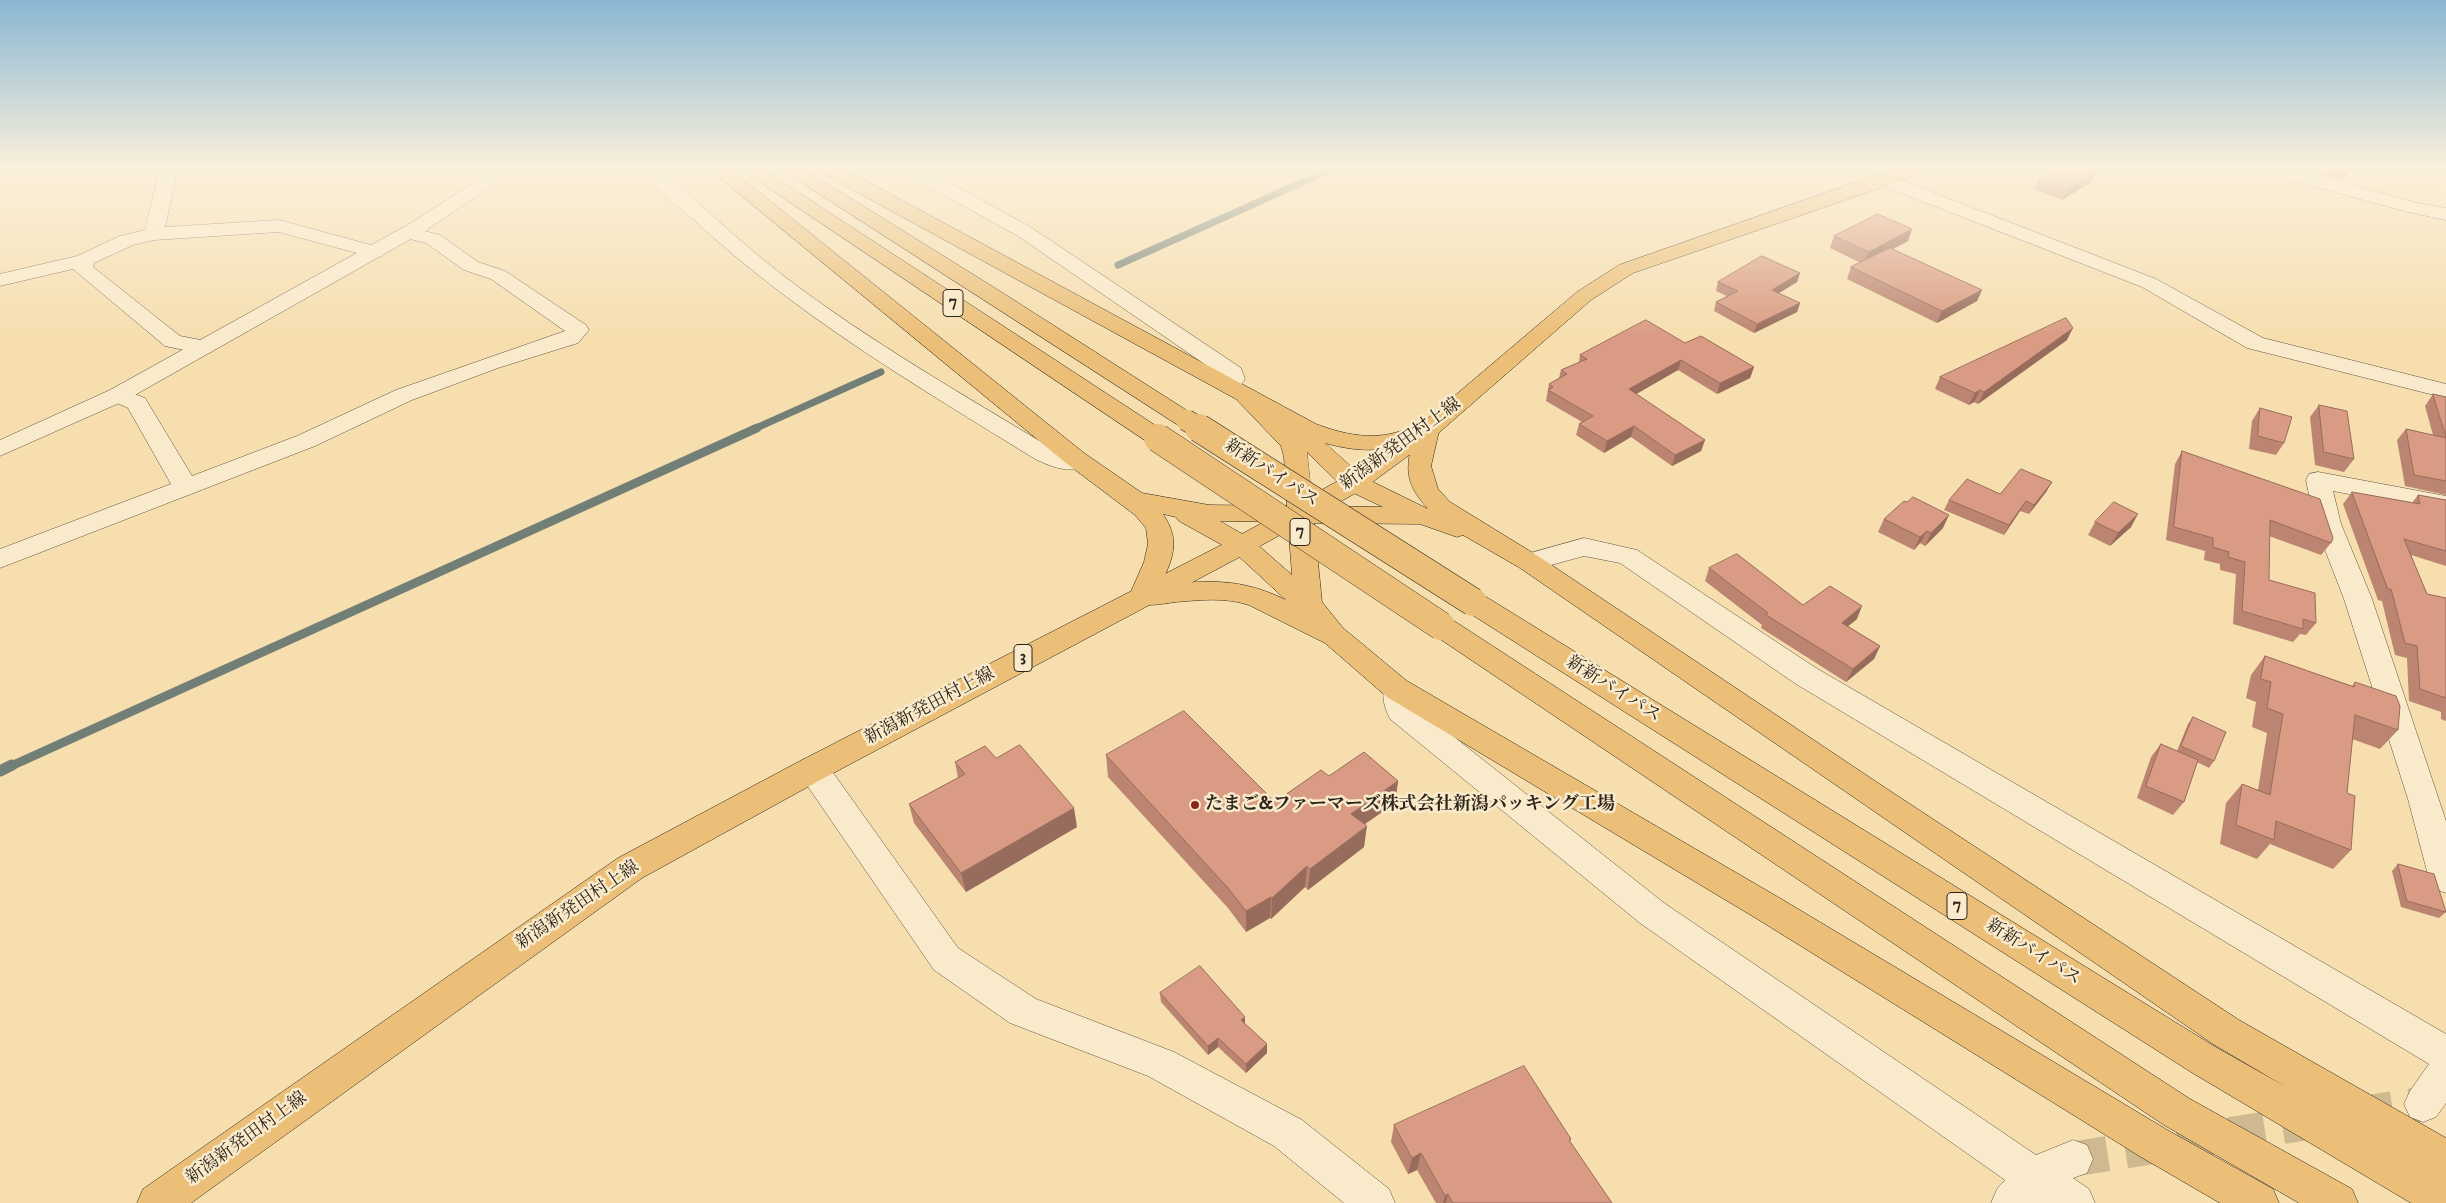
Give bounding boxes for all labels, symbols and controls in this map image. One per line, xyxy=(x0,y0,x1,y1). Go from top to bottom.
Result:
road number: 7 xyxy=(943,290,963,316)
street label: 新潟新発田村上線 xyxy=(1336,394,1466,496)
street label: 新新バイパス xyxy=(1220,436,1322,512)
road number: 7 xyxy=(1290,518,1310,546)
road number: 3 xyxy=(1014,644,1032,671)
street label: 新新バイパス xyxy=(1561,652,1665,728)
street label: 新潟新発田村上線 xyxy=(861,664,999,750)
place label: たまご&ファーマーズ株式会社新潟パッキング工場 xyxy=(1205,794,1615,816)
marker: たまご&ファーマーズ株式会社新潟パッキング工場 xyxy=(1189,799,1201,811)
street label: 新潟新発田村上線 xyxy=(512,857,644,955)
road number: 7 xyxy=(1947,892,1967,919)
street label: 新新バイパス xyxy=(1981,915,2085,991)
street label: 新潟新発田村上線 xyxy=(182,1088,312,1190)

